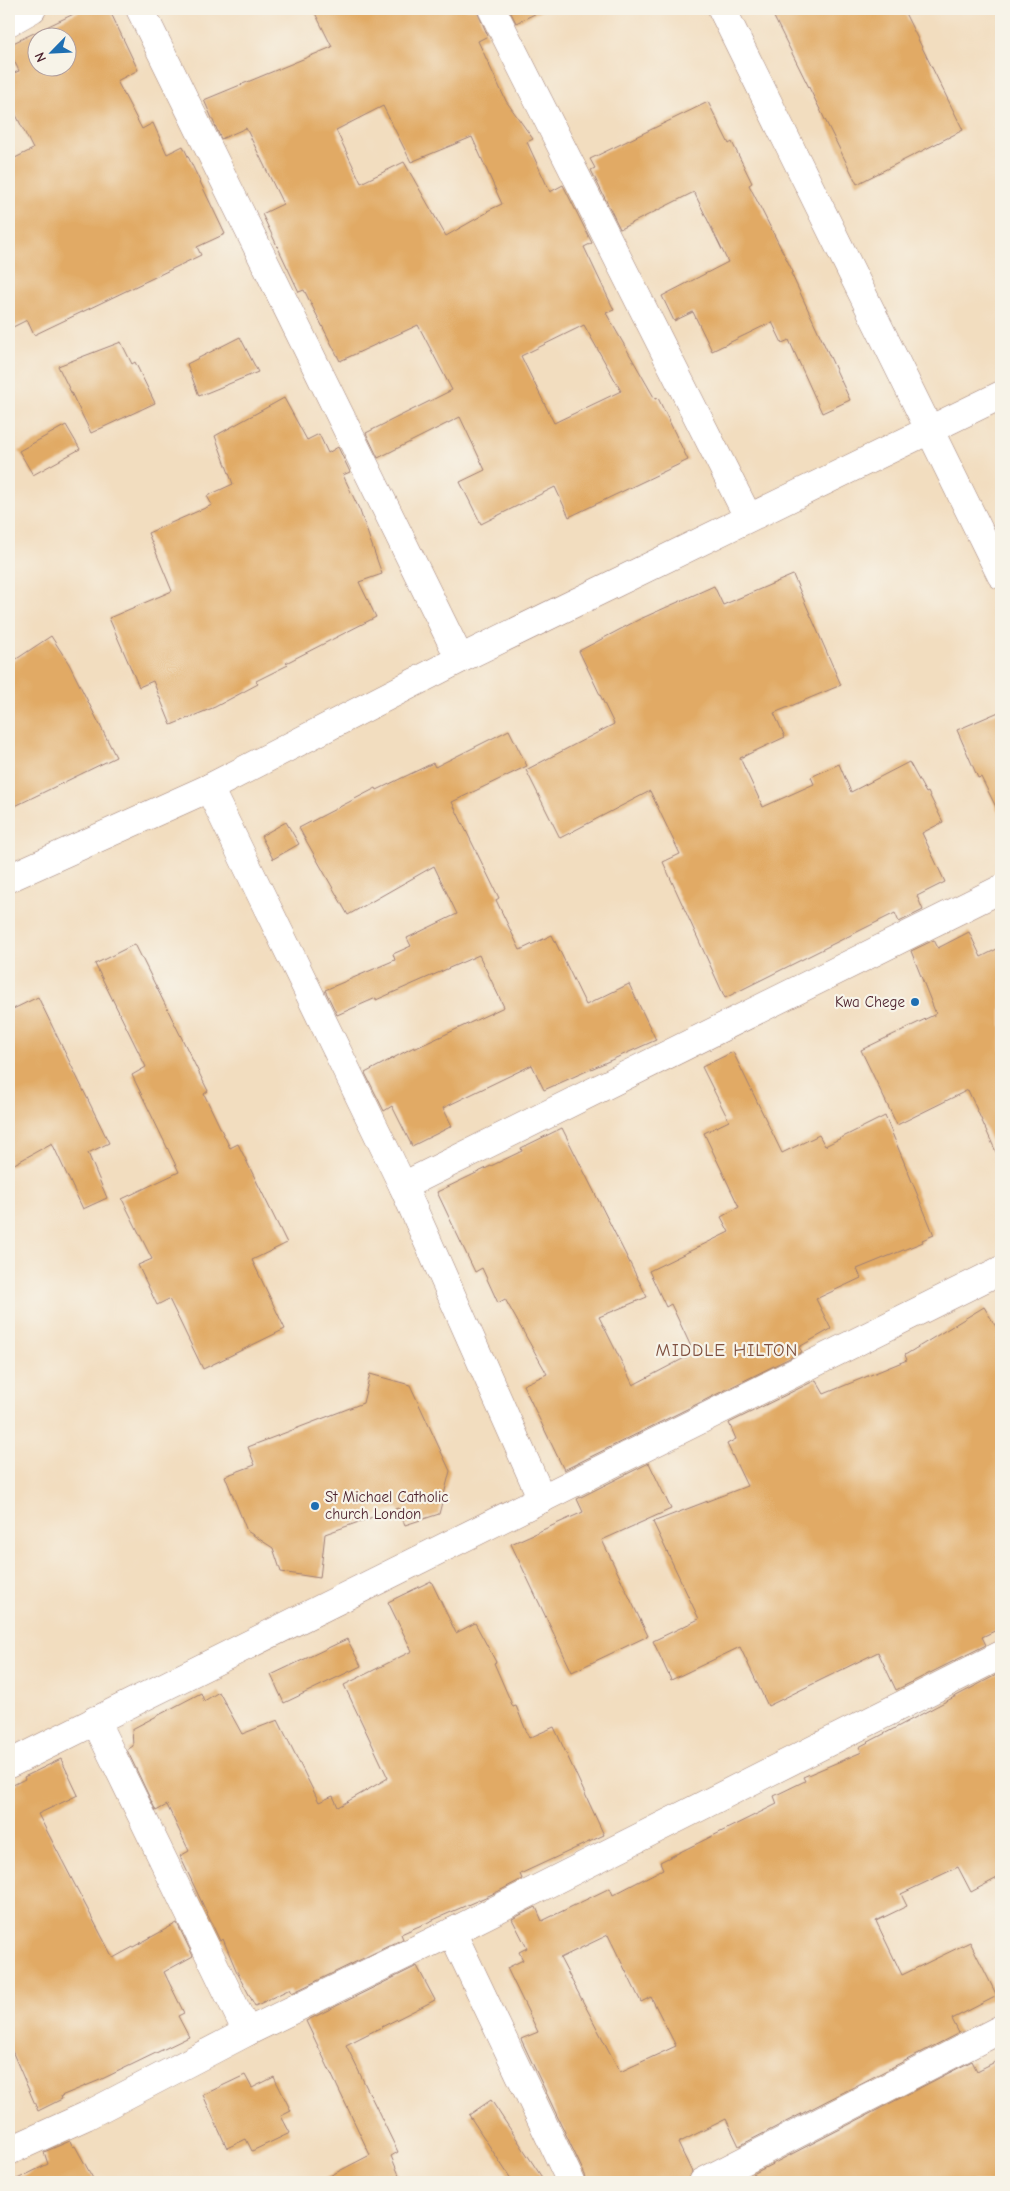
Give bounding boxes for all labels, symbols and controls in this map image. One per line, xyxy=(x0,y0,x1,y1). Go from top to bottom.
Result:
north arrow xyxy=(28,28,78,78)
text: N xyxy=(31,49,50,65)
place label: Kwa Chege xyxy=(835,993,905,1011)
marker: Kwa Chege xyxy=(909,996,921,1008)
district label: MIDDLE HILTON xyxy=(656,1340,798,1361)
place label: St Michael Catholic church London xyxy=(325,1488,449,1523)
marker: St Michael Catholic church London xyxy=(309,1500,321,1512)

